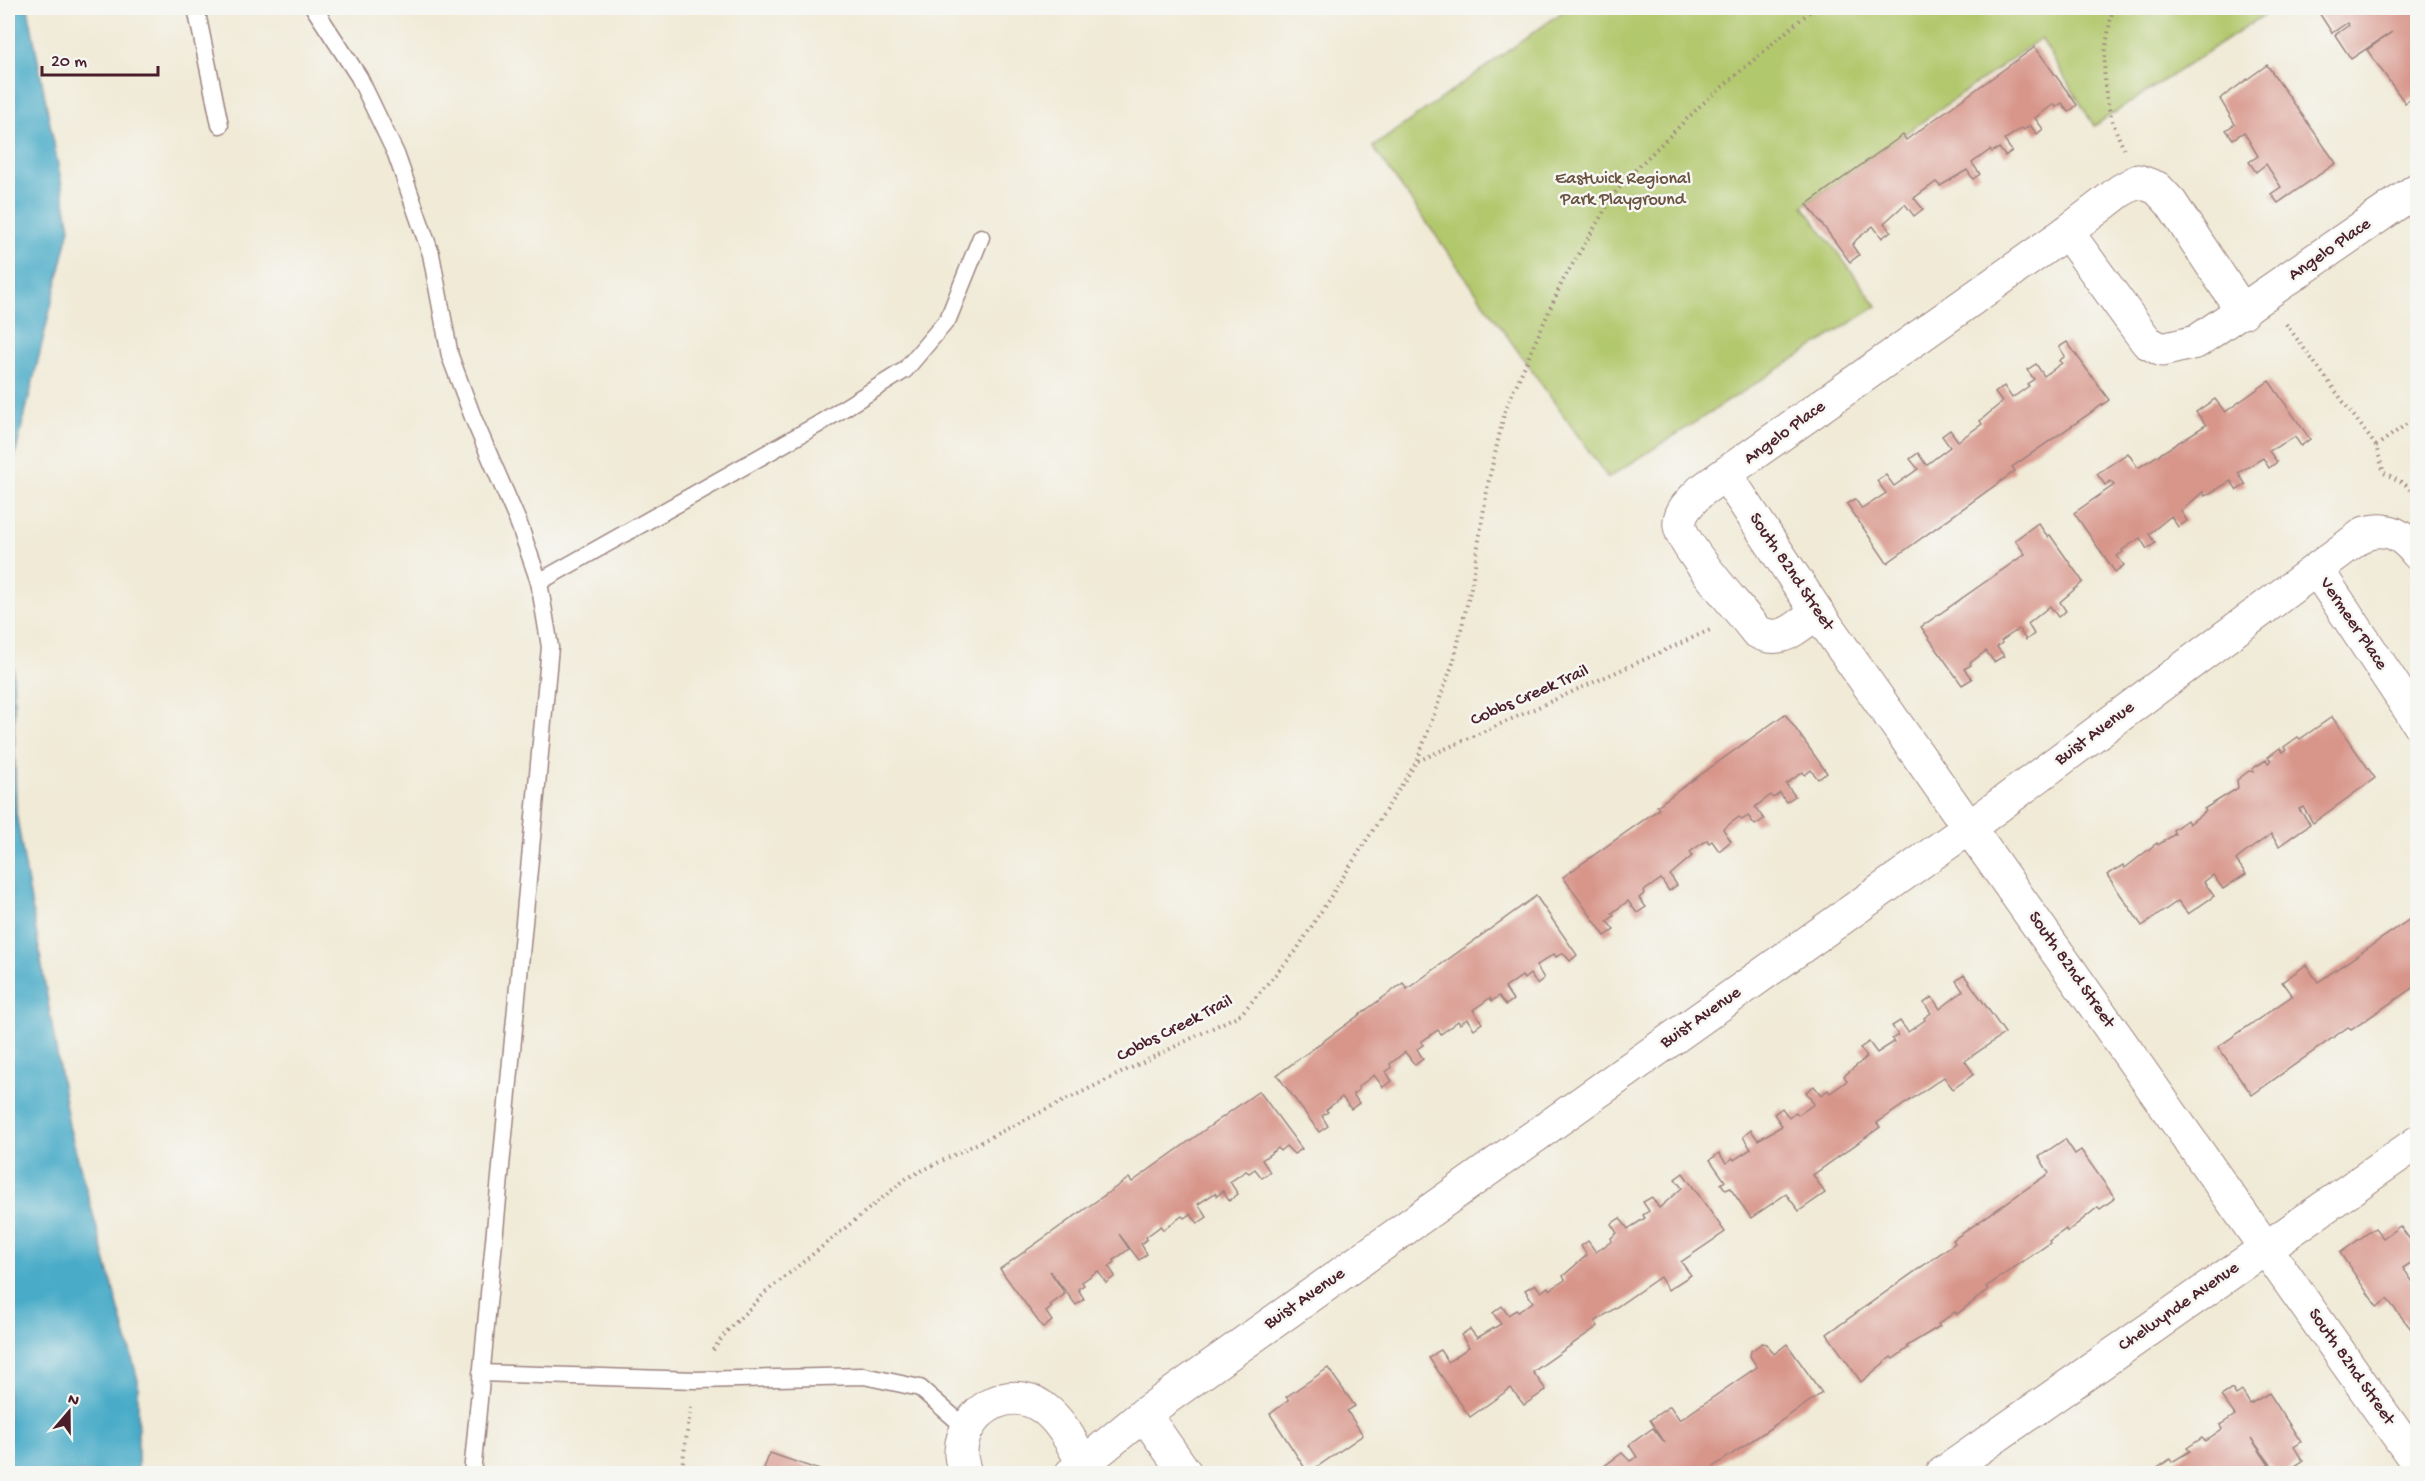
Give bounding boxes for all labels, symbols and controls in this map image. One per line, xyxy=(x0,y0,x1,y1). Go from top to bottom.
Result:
scale bar xyxy=(42,39,158,77)
text: 20 m xyxy=(51,52,87,73)
park label: Eastwick Regional Park Playground xyxy=(1555,169,1691,211)
street label: Angelo Place xyxy=(2285,214,2376,286)
street label: Angelo Place xyxy=(1740,396,1830,470)
street label: South 82nd Street xyxy=(1744,509,1839,636)
street label: Vermeer Place xyxy=(2314,573,2392,675)
street label: Cobbs Creek Trail xyxy=(1468,661,1592,731)
street label: Buist Avenue xyxy=(2050,697,2139,771)
street label: South 82nd Street xyxy=(2023,908,2120,1034)
street label: Buist Avenue xyxy=(1656,982,1746,1054)
street label: Cobbs Creek Trail xyxy=(1114,991,1236,1067)
street label: Chelwynde Avenue xyxy=(2115,1257,2244,1356)
street label: Buist Avenue xyxy=(1260,1263,1350,1335)
street label: South 82nd Street xyxy=(2303,1305,2400,1431)
north arrow xyxy=(39,1382,99,1442)
text: N xyxy=(65,1390,82,1412)

